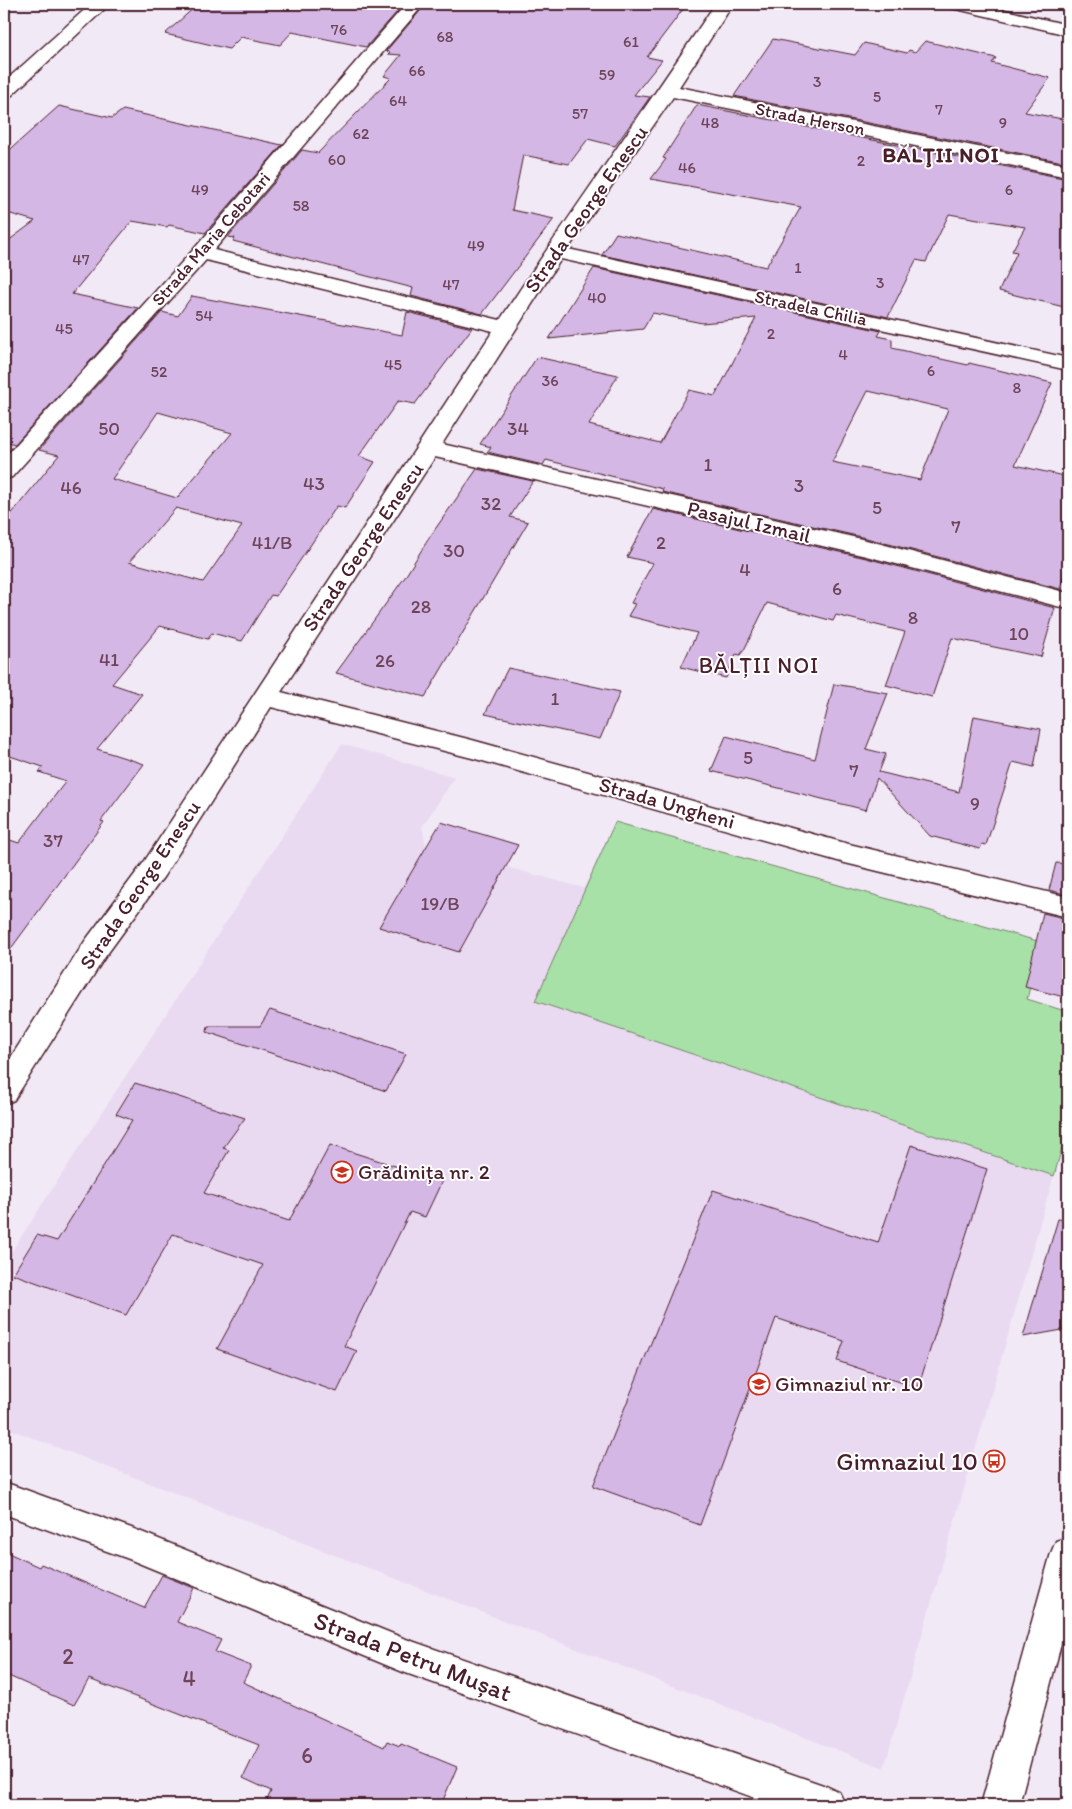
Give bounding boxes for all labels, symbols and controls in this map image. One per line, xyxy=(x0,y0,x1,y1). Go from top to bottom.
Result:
house number: 76 xyxy=(331,20,347,39)
house number: 68 xyxy=(436,27,454,46)
house number: 61 xyxy=(623,32,640,51)
house number: 66 xyxy=(409,61,425,80)
house number: 59 xyxy=(599,65,615,84)
house number: 3 xyxy=(813,72,822,91)
house number: 5 xyxy=(873,87,881,106)
house number: 64 xyxy=(389,91,407,110)
street label: Strada Herson xyxy=(753,98,867,140)
house number: 7 xyxy=(935,100,943,119)
house number: 57 xyxy=(572,104,588,123)
house number: 48 xyxy=(701,113,719,132)
house number: 9 xyxy=(999,113,1007,132)
street label: Strada George Enescu xyxy=(518,120,653,297)
house number: 62 xyxy=(353,124,370,143)
district label: BĂLŢII NOI xyxy=(883,142,999,168)
house number: 60 xyxy=(328,150,346,169)
house number: 2 xyxy=(857,151,866,170)
house number: 46 xyxy=(678,158,696,177)
street label: Strada Maria Cebotari xyxy=(147,168,275,310)
house number: 49 xyxy=(191,180,209,199)
house number: 6 xyxy=(1005,180,1013,199)
house number: 58 xyxy=(292,196,310,215)
house number: 49 xyxy=(467,236,485,255)
house number: 47 xyxy=(72,250,90,269)
house number: 1 xyxy=(794,258,802,277)
house number: 3 xyxy=(876,273,885,292)
house number: 47 xyxy=(442,275,460,294)
street label: Stradela Chilia xyxy=(753,285,870,331)
house number: 40 xyxy=(587,288,607,307)
house number: 54 xyxy=(195,306,213,325)
house number: 45 xyxy=(55,319,73,338)
house number: 2 xyxy=(767,324,776,343)
house number: 4 xyxy=(838,345,848,364)
house number: 45 xyxy=(384,355,402,374)
house number: 6 xyxy=(927,361,935,380)
house number: 52 xyxy=(151,362,168,381)
house number: 36 xyxy=(541,371,559,390)
house number: 8 xyxy=(1013,378,1022,397)
house number: 50 xyxy=(98,417,120,440)
house number: 34 xyxy=(507,417,529,440)
house number: 1 xyxy=(704,453,713,476)
street label: Strada George Enescu xyxy=(297,457,429,636)
house number: 43 xyxy=(303,472,325,495)
house number: 3 xyxy=(794,474,804,497)
house number: 46 xyxy=(60,476,82,499)
house number: 32 xyxy=(481,492,501,515)
street label: Pasajul Izmail xyxy=(685,495,813,548)
house number: 5 xyxy=(872,496,882,519)
house number: 7 xyxy=(951,515,961,538)
house number: 41/B xyxy=(252,531,292,554)
house number: 2 xyxy=(656,531,666,554)
house number: 30 xyxy=(443,539,465,562)
house number: 4 xyxy=(739,558,751,581)
house number: 6 xyxy=(832,577,842,600)
house number: 28 xyxy=(411,595,431,618)
house number: 8 xyxy=(908,606,918,629)
house number: 10 xyxy=(1009,622,1029,645)
house number: 41 xyxy=(99,648,119,671)
house number: 26 xyxy=(375,649,395,672)
district label: BĂLȚII NOI xyxy=(699,652,819,679)
house number: 1 xyxy=(551,687,560,710)
house number: 5 xyxy=(743,746,753,769)
house number: 7 xyxy=(849,759,859,782)
street label: Strada Ungheni xyxy=(596,771,738,834)
house number: 9 xyxy=(970,792,980,815)
street label: Strada George Enescu xyxy=(74,795,206,974)
house number: 37 xyxy=(43,829,63,852)
house number: 19/B xyxy=(420,892,460,915)
place label: Grădinița nr. 2 xyxy=(358,1159,490,1184)
school or university icon: Grădinița nr. 2 xyxy=(330,1160,354,1184)
place label: Gimnaziul nr. 10 xyxy=(775,1371,924,1396)
school or university icon: Gimnaziul nr. 10 xyxy=(747,1372,771,1396)
place label: Gimnaziul 10 xyxy=(836,1446,978,1476)
bus stop icon: Gimnaziul 10 xyxy=(982,1449,1006,1473)
street label: Strada Petru Mușat xyxy=(310,1604,516,1708)
house number: 2 xyxy=(62,1643,74,1670)
house number: 4 xyxy=(182,1665,196,1692)
house number: 6 xyxy=(301,1742,313,1769)

